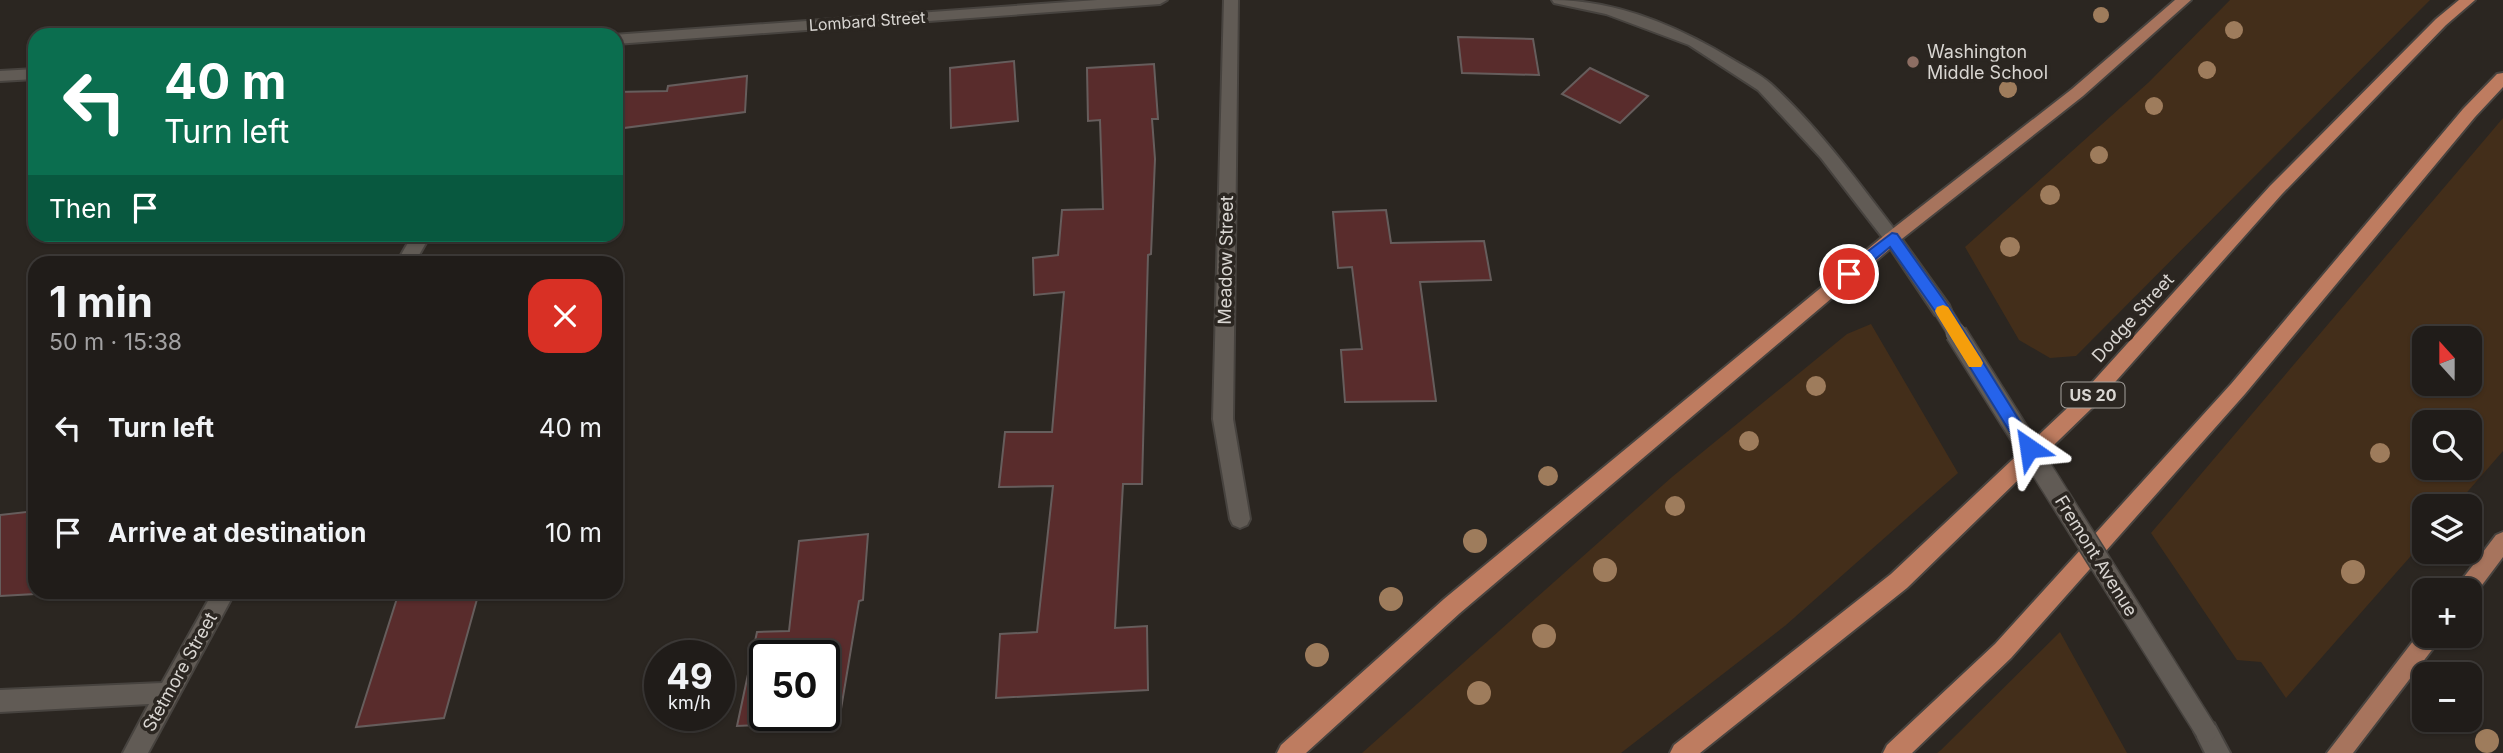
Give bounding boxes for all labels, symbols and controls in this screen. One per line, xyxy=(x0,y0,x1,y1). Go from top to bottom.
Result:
street label: Lombard Street xyxy=(808,7,926,35)
place label: Washington Middle School xyxy=(1927,41,2048,83)
text: 40 m xyxy=(164,52,287,111)
marker: Washington Middle School xyxy=(1905,54,1921,70)
icon: left xyxy=(49,56,140,147)
text: Turn left xyxy=(164,112,289,151)
icon: arrive xyxy=(126,189,164,227)
text: Then xyxy=(49,193,112,224)
street label: Meadow Street xyxy=(1214,195,1237,325)
pin xyxy=(1819,244,1879,304)
icon: arrive xyxy=(1830,255,1868,293)
street label: Dodge Street xyxy=(2087,269,2178,366)
text: 1 min xyxy=(49,276,153,327)
button: close xyxy=(528,279,602,353)
north arrow xyxy=(2412,326,2482,396)
map controls xyxy=(2412,326,2482,732)
text: 50 m · 15:38 xyxy=(49,328,182,356)
road number: US 20 xyxy=(2062,382,2124,408)
icon: left xyxy=(49,409,87,447)
button: search xyxy=(2412,410,2482,480)
position arrow xyxy=(1992,411,2066,485)
text: Turn left xyxy=(108,412,214,443)
text: 40 m xyxy=(539,412,602,443)
street label: Fremont Avenue xyxy=(2051,491,2142,620)
button: layers xyxy=(2412,494,2482,564)
icon: arrive xyxy=(49,514,87,552)
text: Arrive at destination xyxy=(108,517,367,548)
text: 10 m xyxy=(545,517,602,548)
button: + xyxy=(2412,578,2482,648)
street label: Stetmore Street xyxy=(138,608,221,735)
speed limit sign: 50 xyxy=(749,640,840,731)
text: 49 xyxy=(666,655,713,697)
button: − xyxy=(2412,662,2482,732)
text: km/h xyxy=(668,692,711,713)

